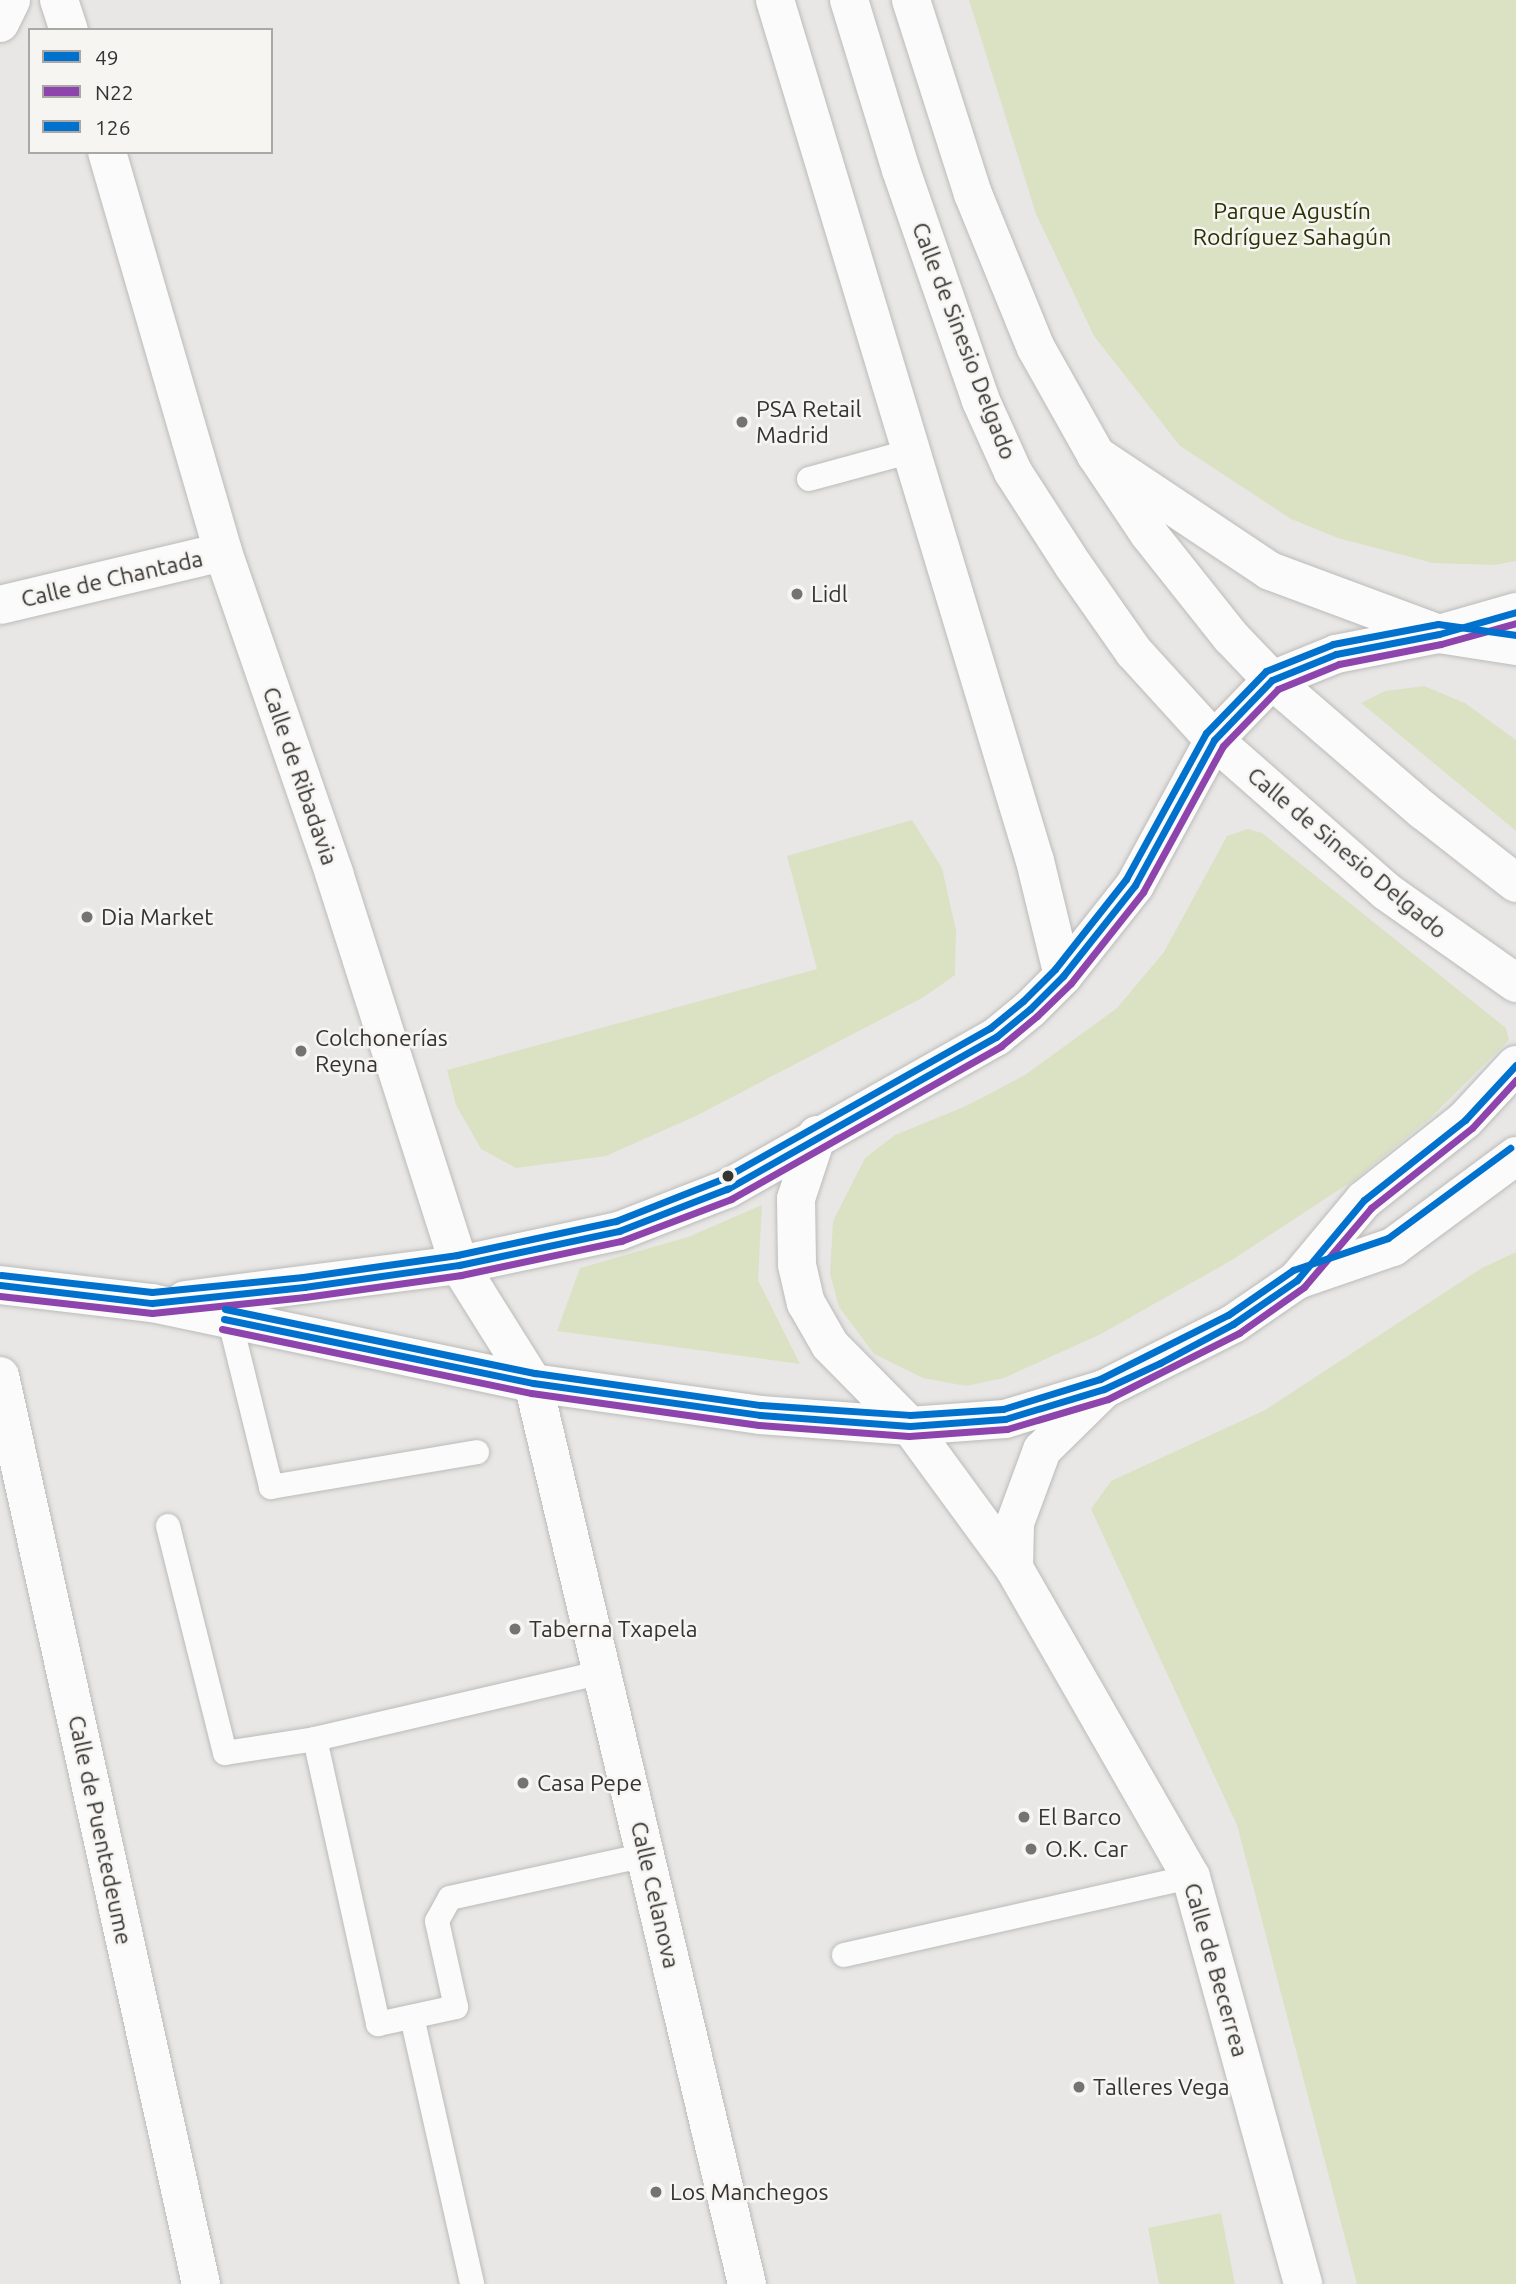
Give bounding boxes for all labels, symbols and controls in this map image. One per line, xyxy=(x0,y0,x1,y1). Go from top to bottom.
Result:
legend xyxy=(28,28,273,154)
text: 49 xyxy=(95,45,119,69)
text: N22 xyxy=(95,80,134,104)
text: 126 xyxy=(95,115,131,139)
park label: Parque Agustín Rodríguez Sahagún xyxy=(1193,197,1391,251)
street label: Calle de Sinesio Delgado xyxy=(906,218,1022,464)
place label: PSA Retail Madrid xyxy=(756,395,861,449)
marker: PSA Retail Madrid xyxy=(734,414,750,430)
street label: Calle de Chantada xyxy=(18,545,206,613)
place label: Lidl xyxy=(811,580,848,608)
marker: Lidl xyxy=(789,586,805,602)
street label: Calle de Ribadavia xyxy=(257,683,343,869)
street label: Calle de Sinesio Delgado xyxy=(1242,761,1452,945)
place label: Dia Market xyxy=(101,903,213,931)
marker: Dia Market xyxy=(79,909,95,925)
place label: Colchonerías Reyna xyxy=(315,1024,448,1078)
marker: Colchonerías Reyna xyxy=(293,1043,309,1059)
unlabelled marker xyxy=(721,1169,735,1183)
place label: Taberna Txapela xyxy=(529,1615,698,1643)
marker: Taberna Txapela xyxy=(507,1621,523,1637)
street label: Calle de Puentedeume xyxy=(62,1713,138,1947)
place label: Casa Pepe xyxy=(537,1769,642,1797)
marker: Casa Pepe xyxy=(515,1775,531,1791)
place label: El Barco xyxy=(1038,1803,1121,1831)
marker: El Barco xyxy=(1016,1809,1032,1825)
street label: Calle Celanova xyxy=(625,1819,685,1971)
place label: O.K. Car xyxy=(1045,1835,1128,1863)
marker: O.K. Car xyxy=(1023,1841,1039,1857)
street label: Calle de Becerrea xyxy=(1178,1880,1254,2060)
place label: Talleres Vega xyxy=(1093,2073,1230,2101)
marker: Talleres Vega xyxy=(1071,2079,1087,2095)
place label: Los Manchegos xyxy=(670,2178,829,2206)
marker: Los Manchegos xyxy=(648,2184,664,2200)

